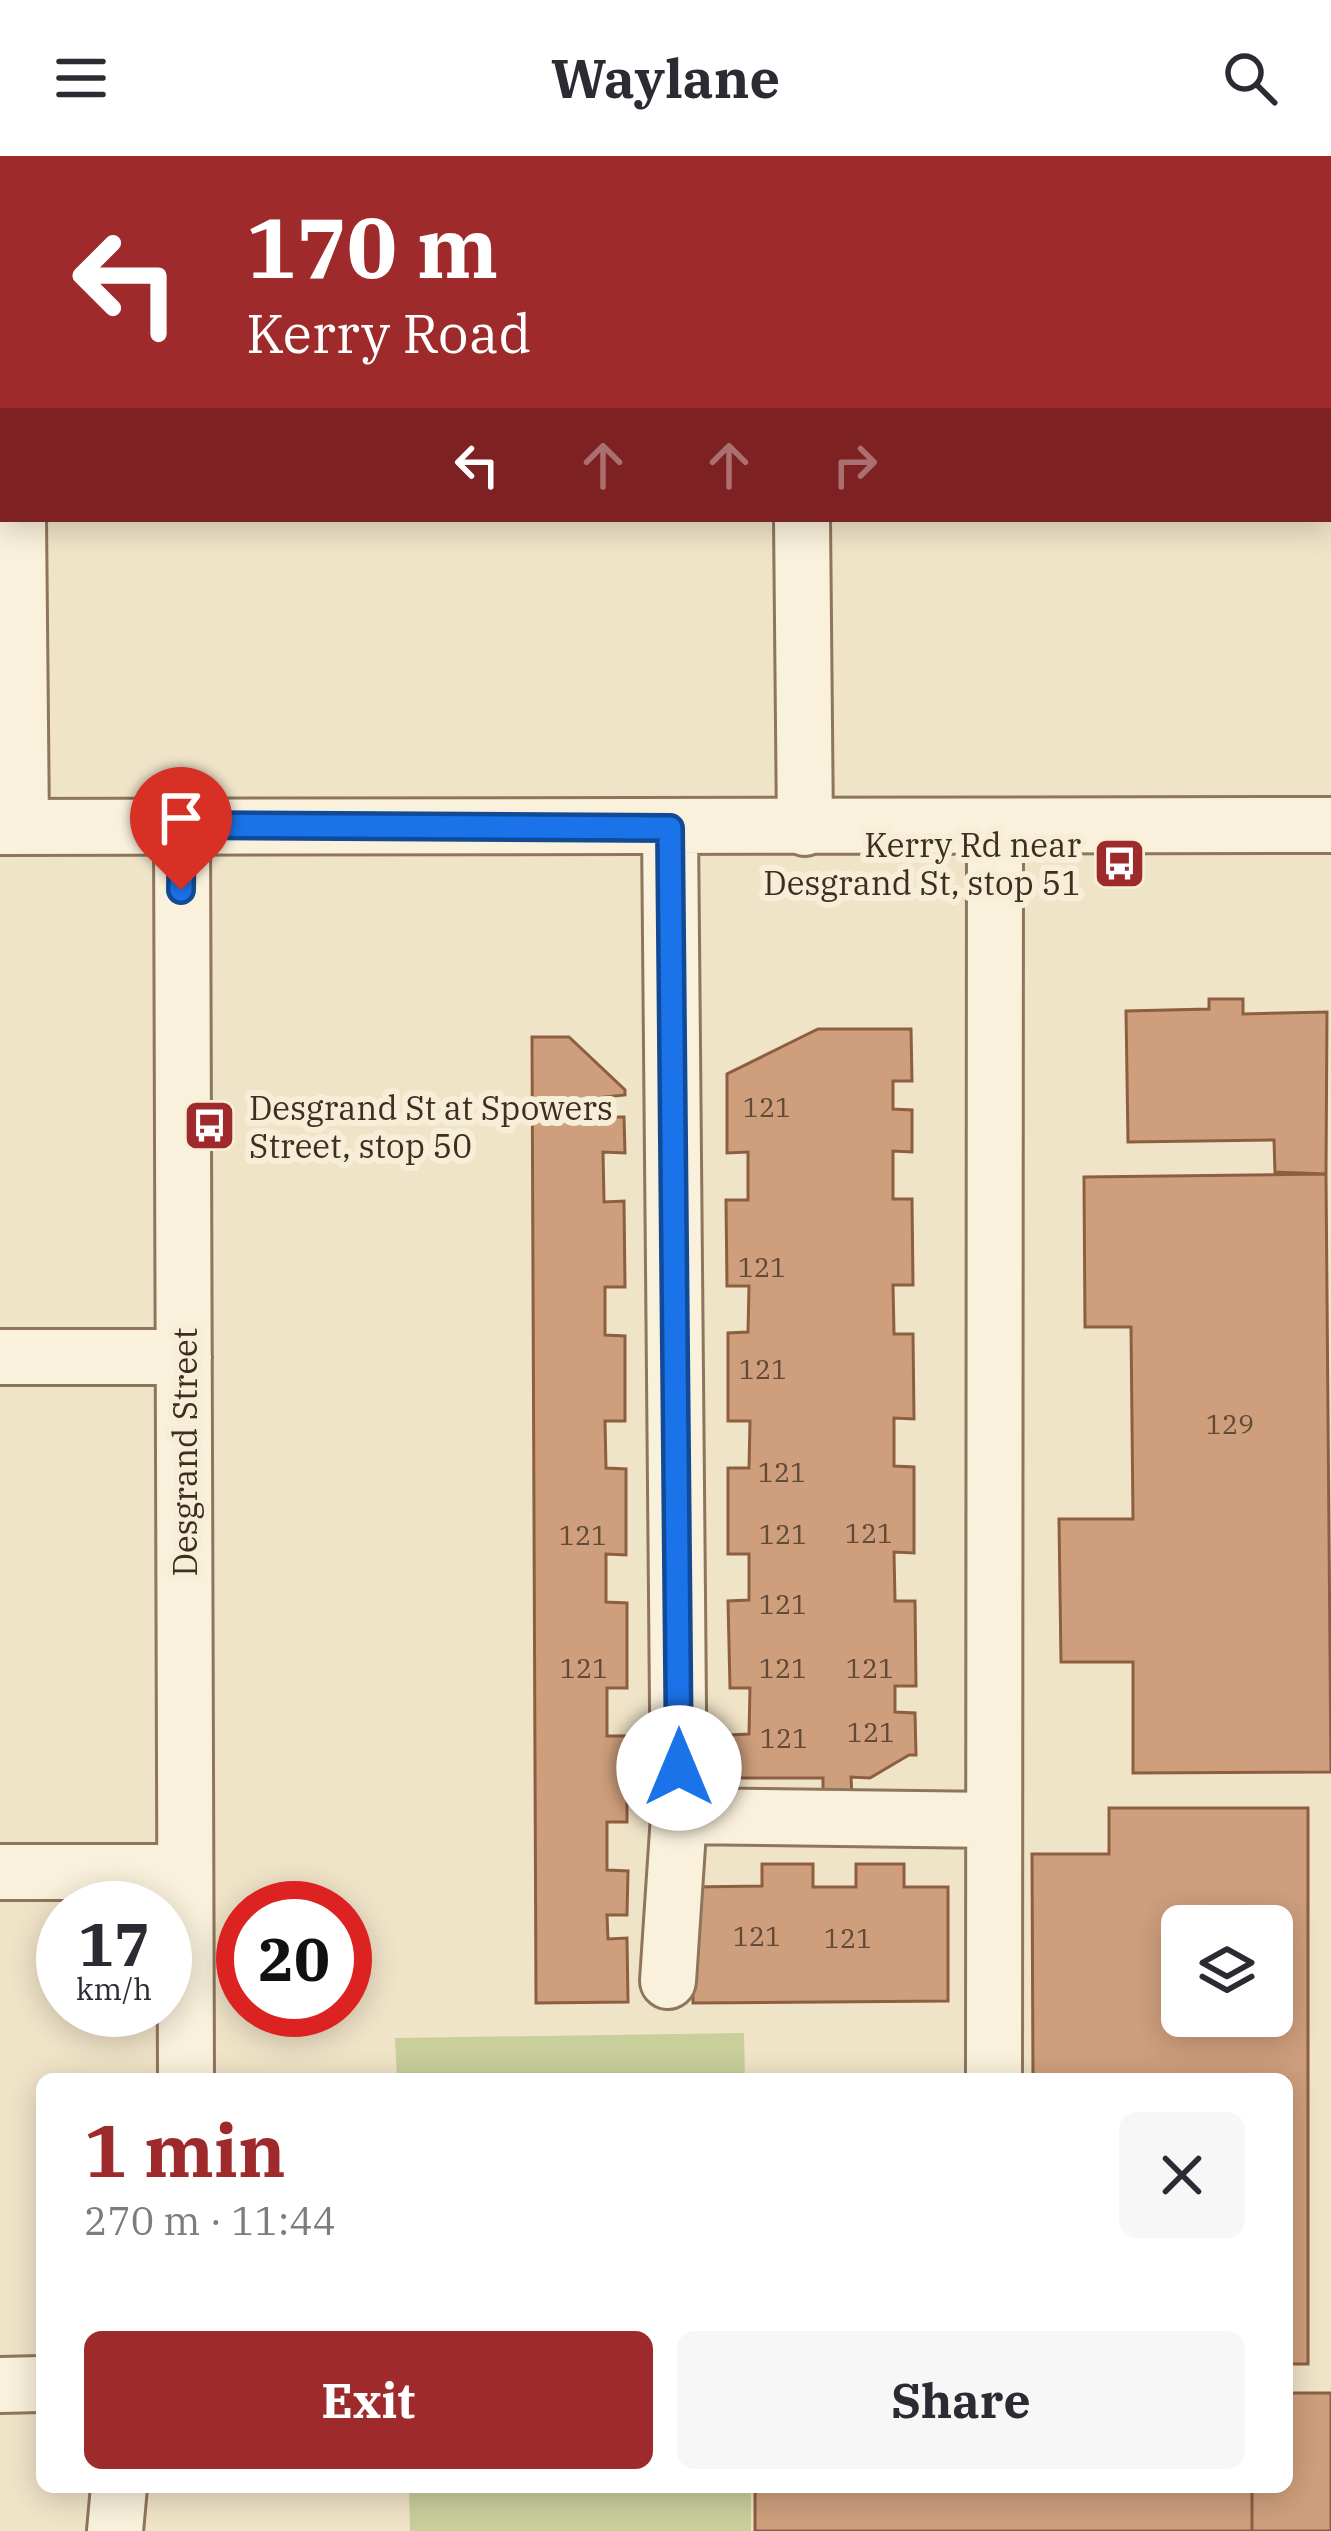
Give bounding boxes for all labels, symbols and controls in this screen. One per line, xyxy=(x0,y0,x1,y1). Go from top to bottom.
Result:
text: Waylane xyxy=(551,43,780,113)
icon: menu xyxy=(48,45,114,111)
icon: search xyxy=(1217,45,1283,111)
text: 170 m xyxy=(246,192,498,301)
icon: left xyxy=(48,204,204,360)
text: Kerry Road xyxy=(246,298,531,368)
icon: left xyxy=(444,432,510,498)
icon: ahead xyxy=(570,432,636,498)
icon: ahead xyxy=(696,432,762,498)
icon: right xyxy=(822,432,888,498)
pin xyxy=(130,767,232,890)
icon: arrive xyxy=(148,785,214,851)
place label: Kerry Rd near Desgrand St, stop 51 xyxy=(763,823,1081,904)
bus stop icon: Kerry Rd near Desgrand St, stop 51 xyxy=(1092,835,1148,891)
place label: Desgrand St at Spowers Street, stop 50 xyxy=(249,1086,613,1167)
house number: 121 xyxy=(743,1089,791,1124)
bus stop icon: Desgrand St at Spowers Street, stop 50 xyxy=(182,1098,238,1154)
house number: 121 xyxy=(738,1249,786,1284)
street label: Desgrand Street xyxy=(163,1328,206,1576)
house number: 121 xyxy=(739,1351,787,1386)
house number: 129 xyxy=(1206,1406,1254,1441)
house number: 121 xyxy=(758,1454,806,1489)
house number: 121 xyxy=(845,1515,893,1550)
house number: 121 xyxy=(759,1516,807,1551)
house number: 121 xyxy=(559,1517,607,1552)
house number: 121 xyxy=(759,1586,807,1621)
house number: 121 xyxy=(560,1650,608,1685)
house number: 121 xyxy=(759,1650,807,1685)
house number: 121 xyxy=(846,1650,894,1685)
position arrow xyxy=(616,1705,742,1831)
house number: 121 xyxy=(847,1714,895,1749)
house number: 121 xyxy=(760,1720,808,1755)
speed limit sign: 20 xyxy=(216,1881,372,2037)
text: 17 xyxy=(78,1904,150,1983)
map controls xyxy=(1161,1905,1293,2037)
button: layers xyxy=(1161,1905,1293,2037)
house number: 121 xyxy=(733,1918,781,1953)
house number: 121 xyxy=(824,1920,872,1955)
text: km/h xyxy=(76,1969,152,2008)
text: 1 min xyxy=(84,2103,286,2197)
button: close xyxy=(1119,2112,1245,2238)
text: 270 m · 11:44 xyxy=(84,2195,336,2246)
button: Exit xyxy=(84,2331,653,2469)
button: Share xyxy=(677,2331,1245,2469)

